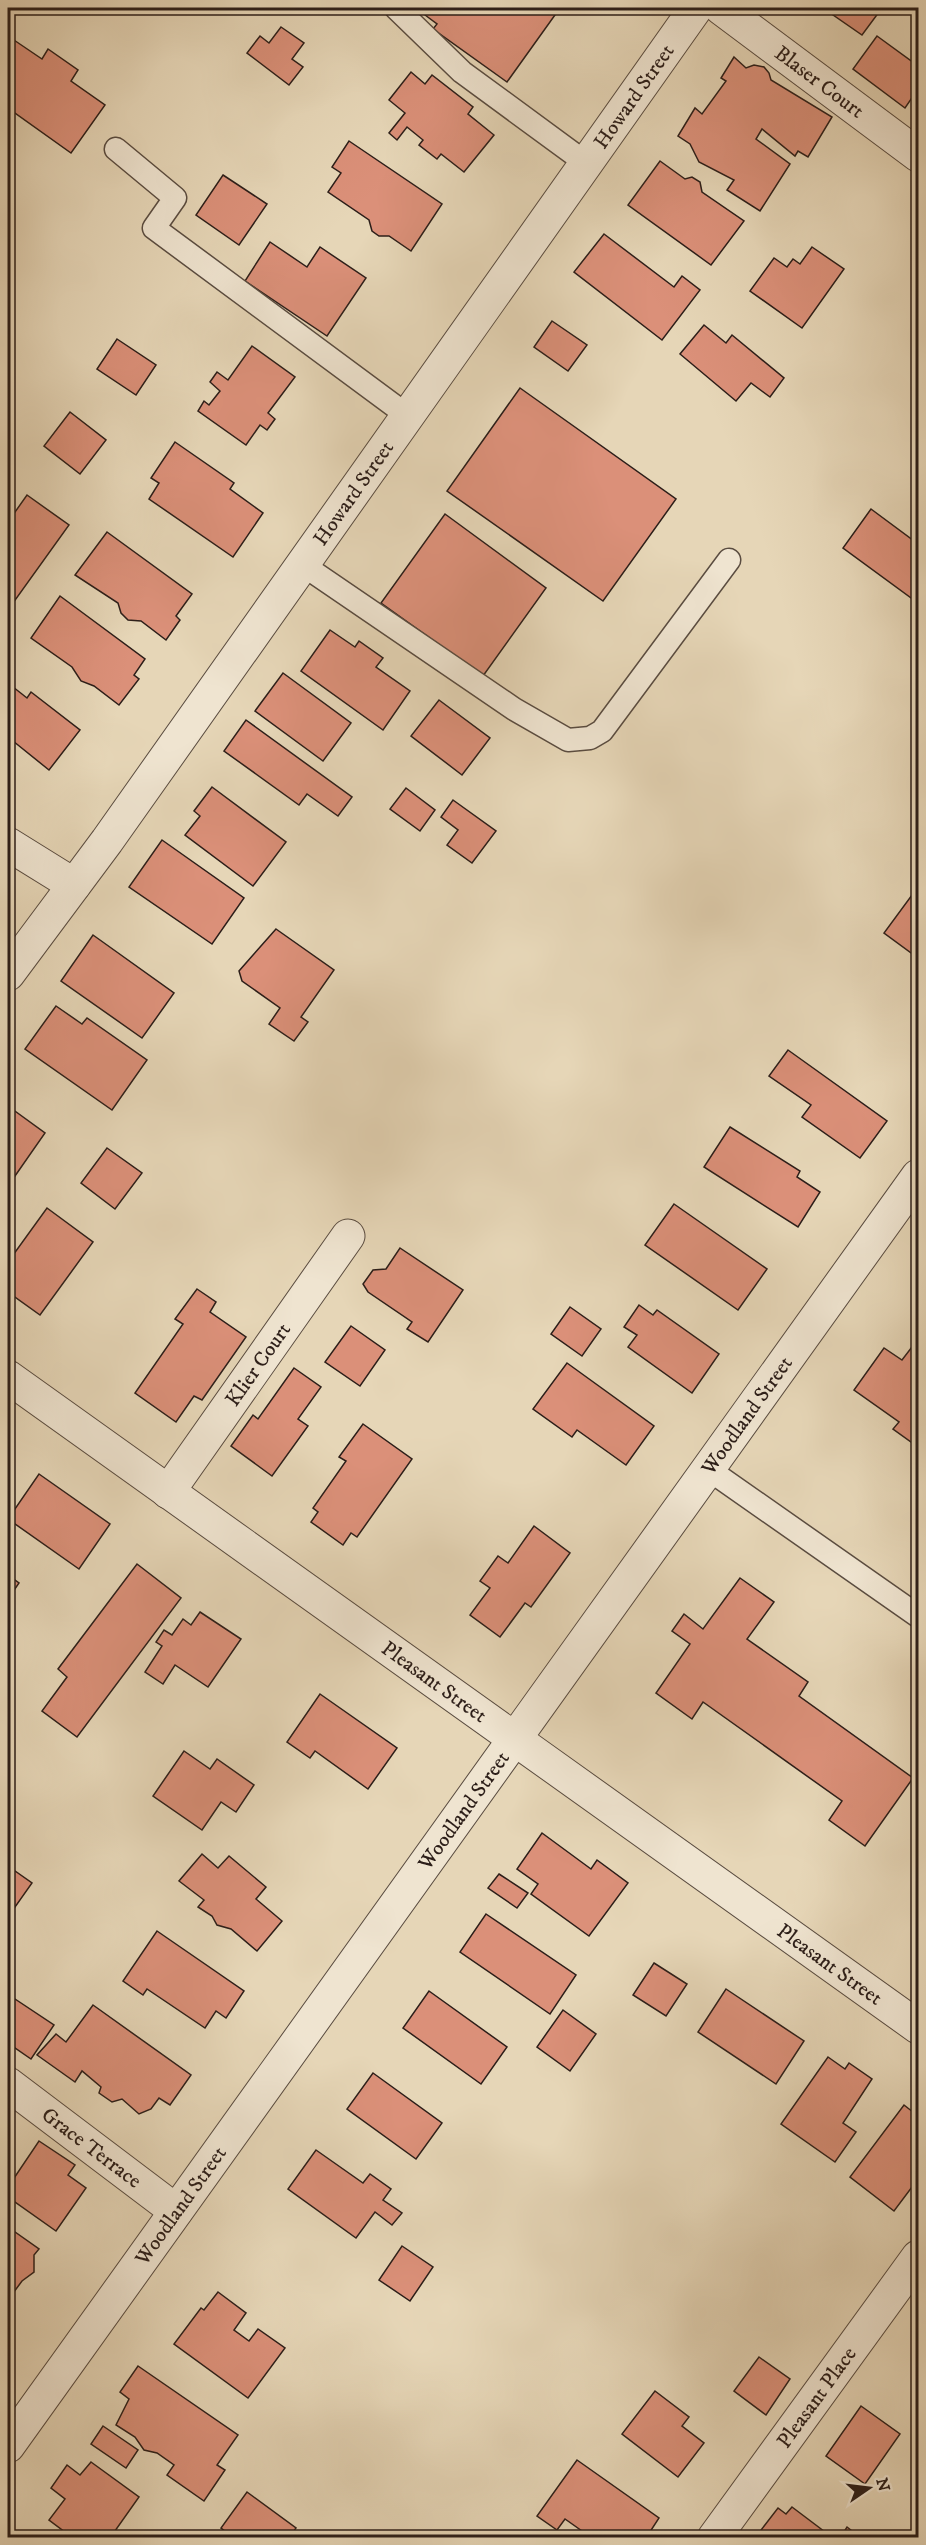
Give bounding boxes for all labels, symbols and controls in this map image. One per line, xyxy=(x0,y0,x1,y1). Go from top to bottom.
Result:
street label: Howard Street xyxy=(589,39,681,154)
street label: Blaser Court xyxy=(769,40,869,124)
street label: Howard Street xyxy=(308,436,400,551)
street label: Klier Court xyxy=(220,1318,297,1412)
street label: Woodland Street xyxy=(695,1351,799,1481)
street label: Pleasant Street xyxy=(376,1636,492,1729)
street label: Woodland Street xyxy=(412,1746,516,1876)
street label: Pleasant Street xyxy=(771,1918,887,2012)
street label: Grace Terrace xyxy=(36,2102,147,2194)
street label: Woodland Street xyxy=(129,2141,233,2271)
street label: Pleasant Place xyxy=(772,2342,863,2454)
north arrow xyxy=(839,2458,899,2518)
text: N xyxy=(871,2476,894,2493)

